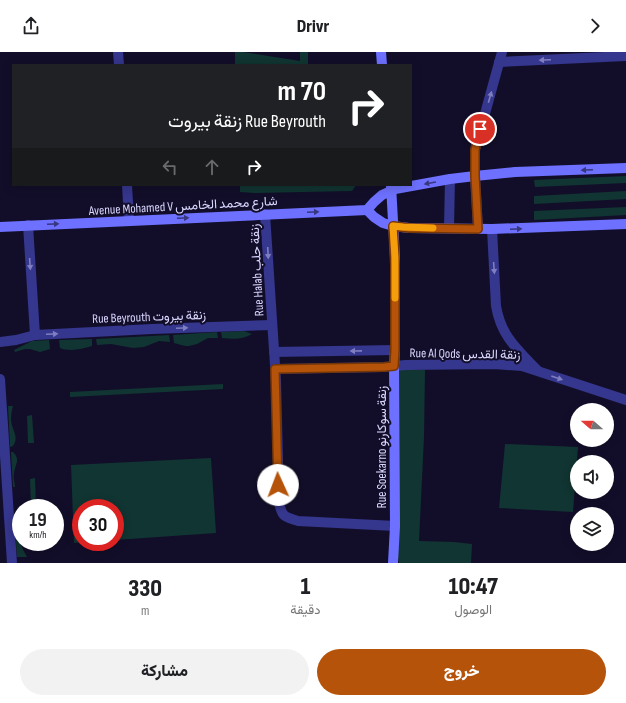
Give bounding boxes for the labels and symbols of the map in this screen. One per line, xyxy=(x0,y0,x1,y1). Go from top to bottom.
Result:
one-way arrow xyxy=(539,56,551,63)
one-way arrow xyxy=(487,90,493,102)
pin xyxy=(463,112,497,146)
one-way arrow xyxy=(581,166,593,173)
one-way arrow xyxy=(424,180,436,186)
street label: Avenue Mohamed V شارع محمد الخامس xyxy=(87,193,278,220)
one-way arrow xyxy=(307,209,320,215)
one-way arrow xyxy=(177,215,190,221)
one-way arrow xyxy=(47,221,59,228)
street label: Rue Halab زنقة حلب xyxy=(247,223,267,317)
one-way arrow xyxy=(510,226,523,232)
one-way arrow xyxy=(264,247,271,259)
one-way arrow xyxy=(27,258,34,270)
one-way arrow xyxy=(491,262,498,274)
street label: Rue Beyrouth زنقة بيروت xyxy=(92,307,206,327)
one-way arrow xyxy=(176,324,188,331)
one-way arrow xyxy=(46,330,58,337)
street label: Rue Al Qods زنقة القدس xyxy=(409,345,521,363)
one-way arrow xyxy=(349,348,362,354)
one-way arrow xyxy=(551,375,563,381)
street label: Rue Soekarno زنقة سوكارنو xyxy=(374,386,390,508)
north arrow xyxy=(570,403,614,447)
position arrow xyxy=(257,464,299,506)
speed limit sign: 30 xyxy=(72,499,124,551)

